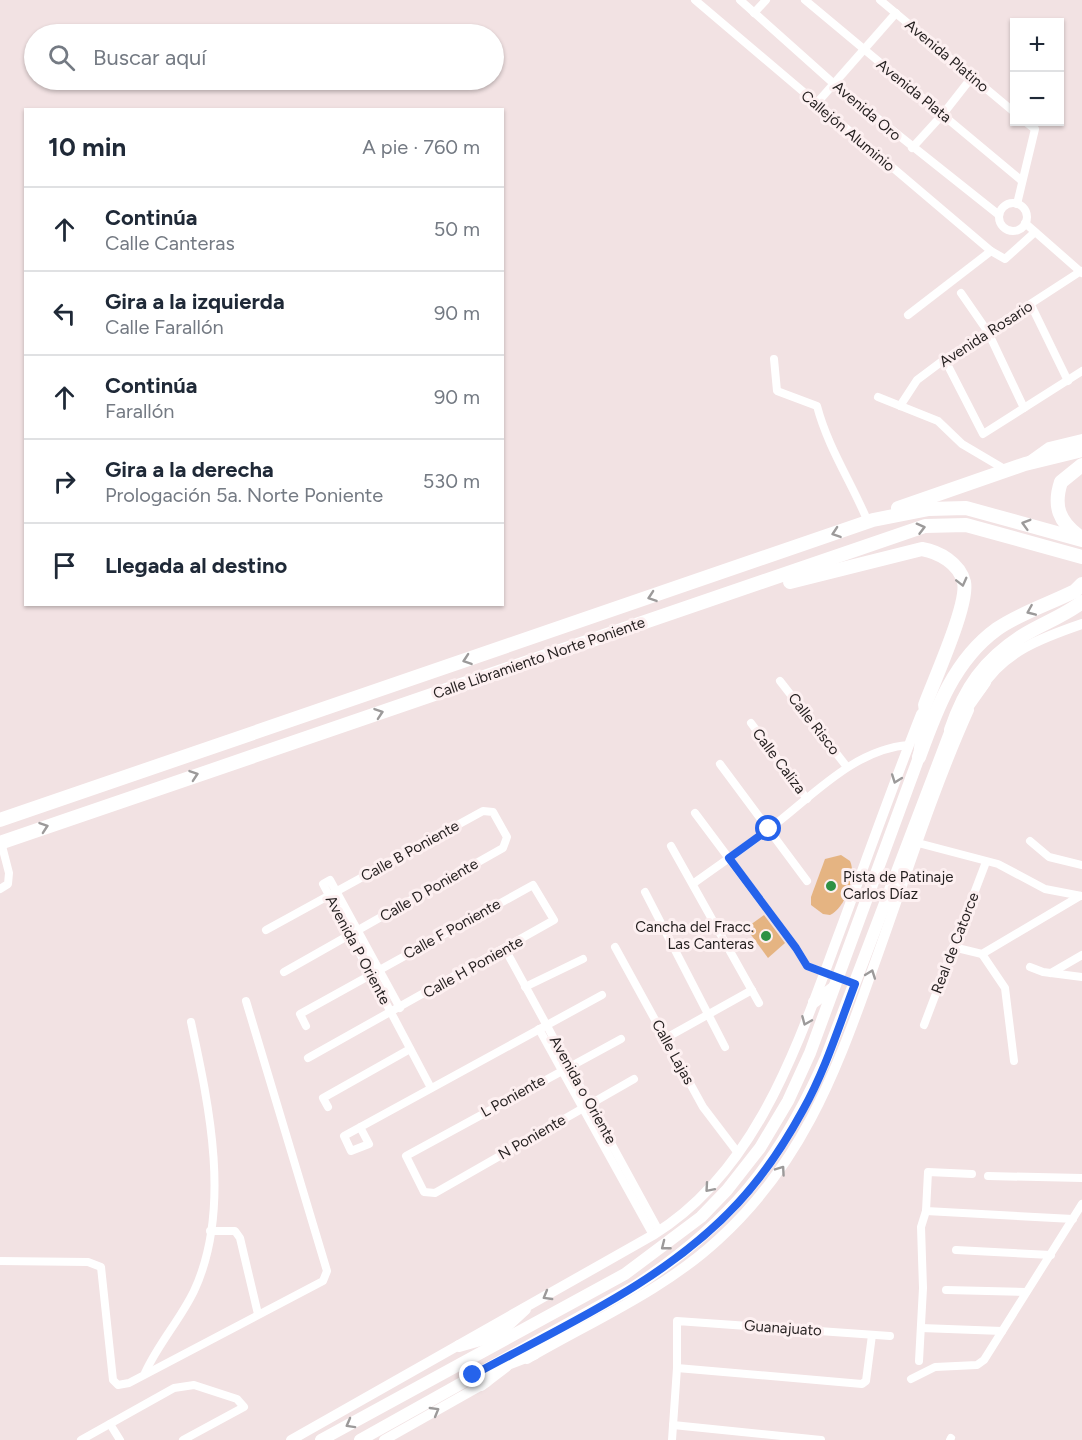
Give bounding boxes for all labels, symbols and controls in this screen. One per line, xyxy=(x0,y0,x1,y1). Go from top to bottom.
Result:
street label: Avenida Platino xyxy=(902,16,993,96)
map controls xyxy=(1010,18,1064,126)
button: + xyxy=(1010,18,1064,72)
search box xyxy=(24,24,504,90)
icon: search xyxy=(45,41,78,74)
text: Buscar aquí xyxy=(93,44,206,71)
street label: Avenida Plata xyxy=(873,55,955,127)
button: − xyxy=(1010,72,1064,126)
street label: Avenida Oro xyxy=(829,77,905,145)
street label: Callejón Aluminio xyxy=(798,87,899,176)
text: 10 min xyxy=(48,131,126,163)
text: A pie · 760 m xyxy=(362,135,480,159)
text: Continúa xyxy=(105,204,198,231)
icon: ahead xyxy=(48,213,81,246)
text: 50 m xyxy=(434,217,480,241)
text: Calle Canteras xyxy=(105,231,235,255)
text: Gira a la izquierda xyxy=(105,288,285,315)
icon: left xyxy=(48,297,81,330)
street label: Avenida Rosario xyxy=(936,297,1036,371)
text: 90 m xyxy=(434,301,480,325)
text: Calle Farallón xyxy=(105,315,224,339)
text: Continúa xyxy=(105,372,198,399)
icon: ahead xyxy=(48,381,81,414)
text: 90 m xyxy=(434,385,480,409)
text: Farallón xyxy=(105,399,174,423)
text: Gira a la derecha xyxy=(105,456,274,483)
icon: right xyxy=(48,465,81,498)
text: 530 m xyxy=(423,469,480,493)
text: Prologación 5a. Norte Poniente xyxy=(105,483,383,507)
one-way arrow xyxy=(1021,519,1032,531)
one-way arrow xyxy=(915,523,926,535)
one-way arrow xyxy=(831,526,842,539)
icon: arrive xyxy=(48,549,81,582)
text: Llegada al destino xyxy=(105,552,287,579)
one-way arrow xyxy=(954,577,967,587)
one-way arrow xyxy=(647,589,658,602)
one-way arrow xyxy=(1026,604,1037,616)
street label: Calle Libramiento Norte Poniente xyxy=(431,613,647,703)
one-way arrow xyxy=(462,652,473,665)
street label: Calle Risco xyxy=(784,689,844,759)
one-way arrow xyxy=(373,707,383,720)
street label: Calle Caliza xyxy=(749,725,809,797)
one-way arrow xyxy=(188,770,199,783)
one-way arrow xyxy=(891,773,903,784)
route start xyxy=(755,815,781,841)
street label: Calle B Poniente xyxy=(358,817,462,885)
one-way arrow xyxy=(38,822,49,835)
street label: Calle D Poniente xyxy=(377,855,481,925)
place label: Pista de Patinaje Carlos Díaz xyxy=(843,868,953,903)
marker: Pista de Patinaje Carlos Díaz xyxy=(824,879,838,893)
street label: Real de Catorce xyxy=(927,890,983,996)
street label: Avenida P Oriente xyxy=(322,892,394,1008)
street label: Calle F Poniente xyxy=(400,895,504,963)
place label: Cancha del Fracc. Las Canteras xyxy=(635,918,754,953)
marker: Cancha del Fracc. Las Canteras xyxy=(759,929,773,943)
street label: Calle H Poniente xyxy=(420,932,526,1002)
one-way arrow xyxy=(864,969,876,980)
one-way arrow xyxy=(801,1015,813,1026)
street label: Calle Lajas xyxy=(648,1017,698,1087)
street label: Avenida o Oriente xyxy=(546,1033,620,1147)
street label: L Poniente xyxy=(478,1071,548,1121)
street label: N Poniente xyxy=(495,1111,569,1163)
one-way arrow xyxy=(774,1165,785,1176)
one-way arrow xyxy=(705,1181,716,1192)
one-way arrow xyxy=(661,1238,672,1249)
one-way arrow xyxy=(543,1289,554,1301)
street label: Guanajuato xyxy=(744,1316,823,1340)
route end xyxy=(459,1361,485,1387)
one-way arrow xyxy=(429,1407,439,1418)
one-way arrow xyxy=(345,1417,356,1428)

